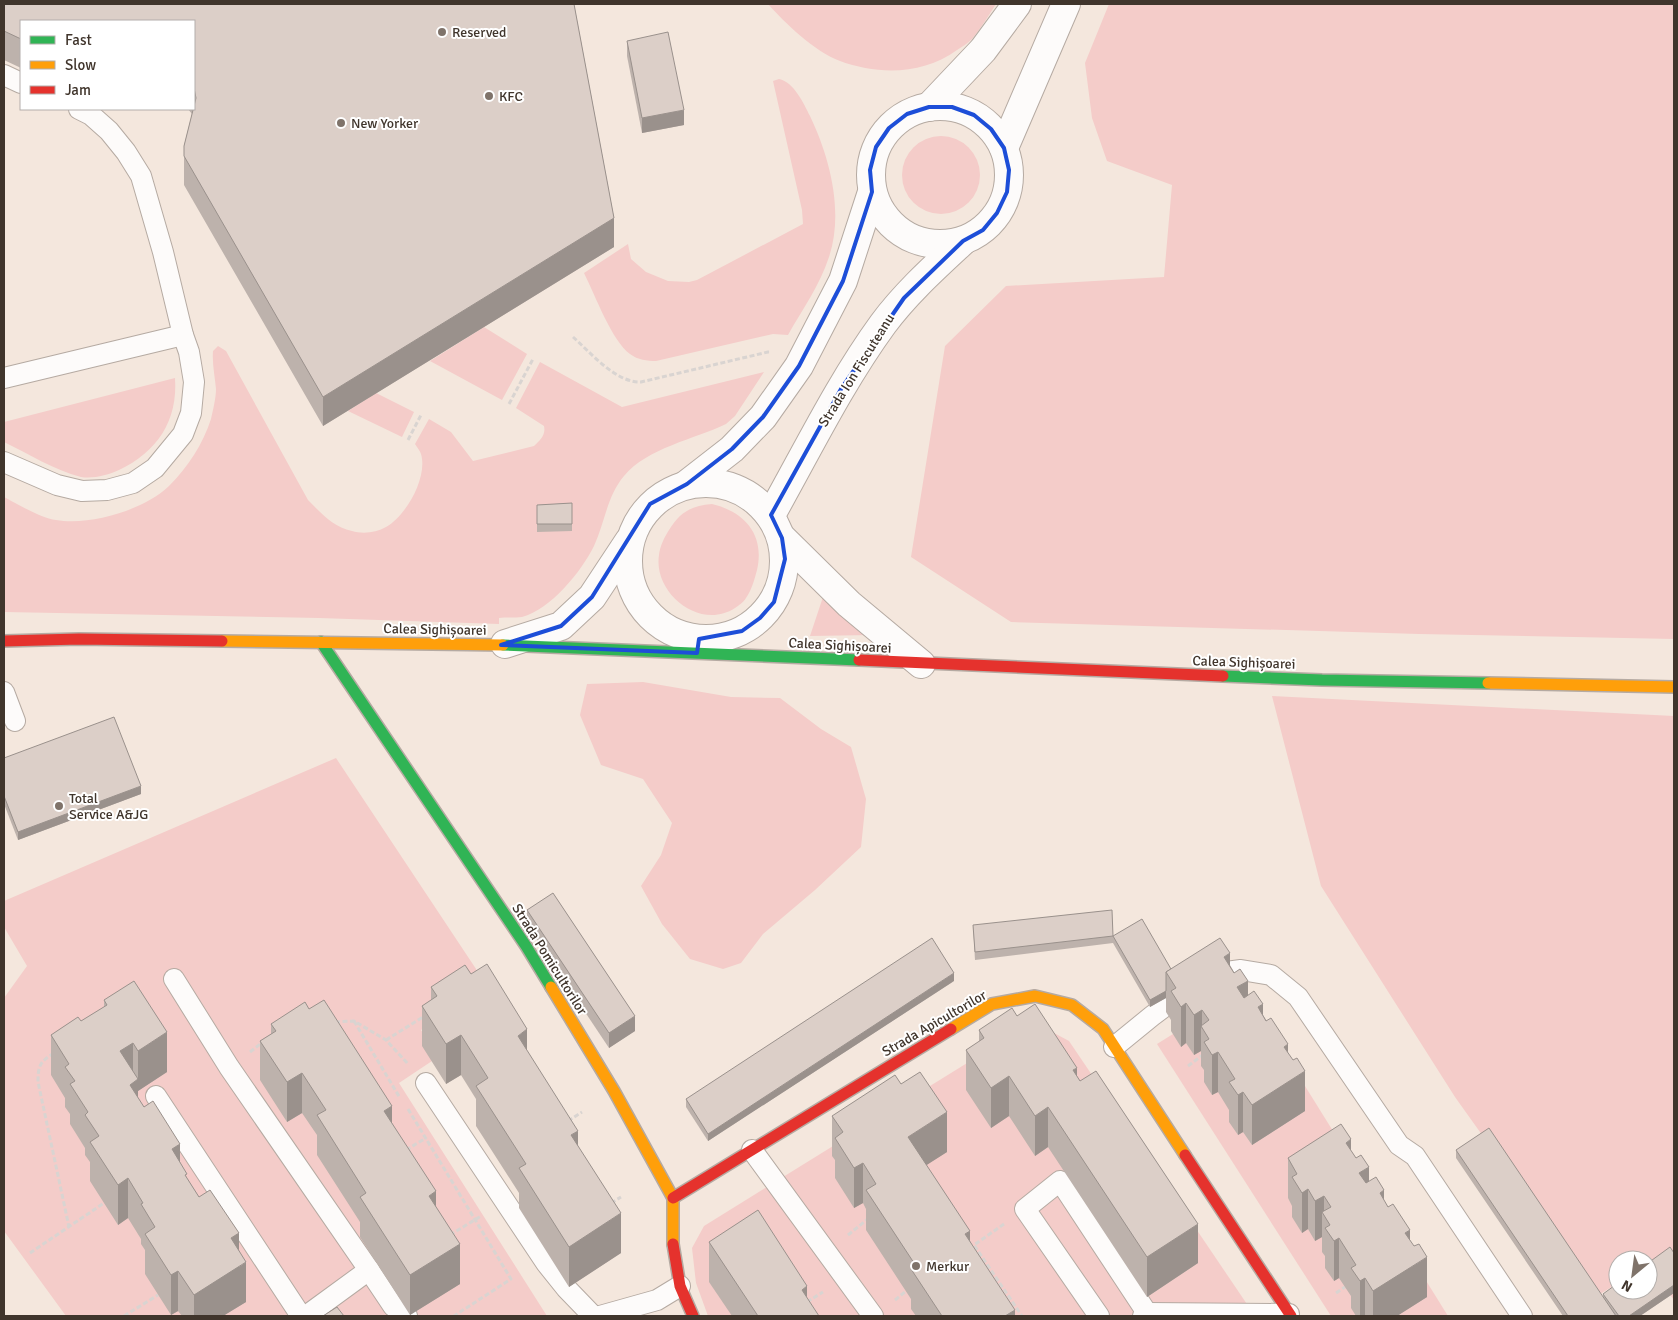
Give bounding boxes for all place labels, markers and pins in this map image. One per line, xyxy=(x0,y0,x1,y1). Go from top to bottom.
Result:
place label: Reserved xyxy=(452,24,507,41)
marker: Reserved xyxy=(436,26,448,38)
place label: KFC xyxy=(499,88,523,105)
marker: KFC xyxy=(483,90,495,102)
place label: New Yorker xyxy=(351,115,419,132)
marker: New Yorker xyxy=(335,117,347,129)
place label: Total Service A&JG xyxy=(69,790,148,823)
marker: Total Service A&JG xyxy=(53,800,65,812)
place label: Merkur xyxy=(926,1258,970,1275)
marker: Merkur xyxy=(910,1260,922,1272)

